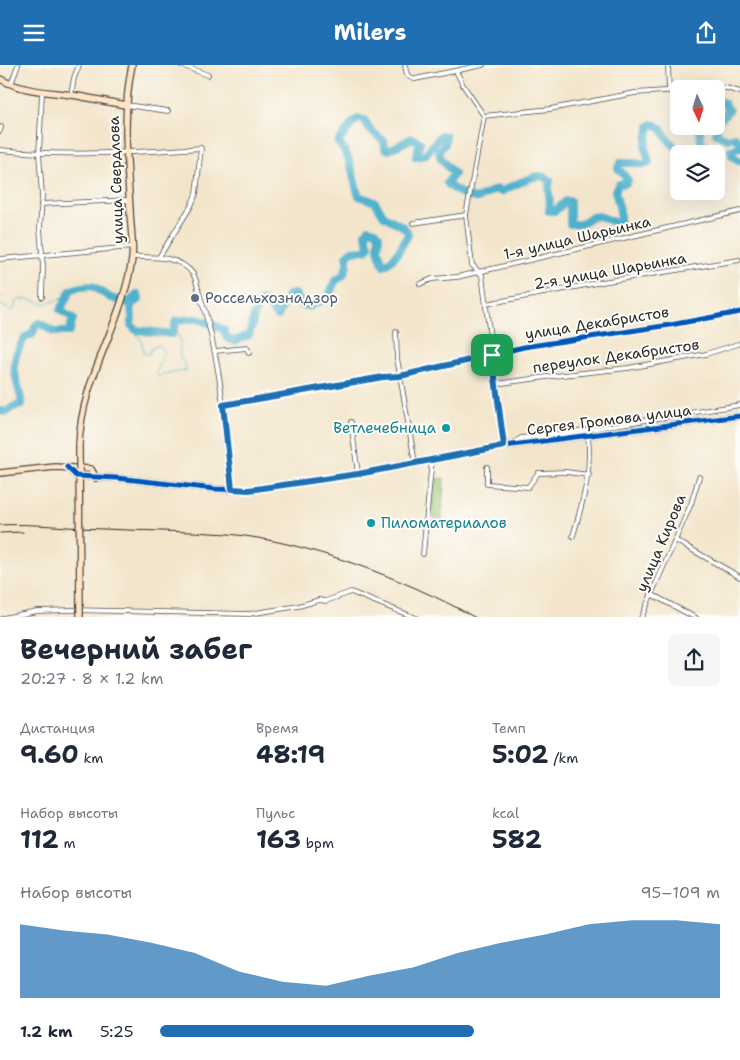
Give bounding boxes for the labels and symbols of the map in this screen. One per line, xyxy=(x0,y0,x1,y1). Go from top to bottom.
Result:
north arrow xyxy=(670,80,725,135)
street label: улица Свердлова xyxy=(104,115,128,244)
street label: 1-я улица Шарьинка xyxy=(501,211,653,265)
street label: 2-я улица Шарьинка xyxy=(532,248,688,294)
place label: Россельхознадзор xyxy=(205,288,338,308)
marker: Россельхознадзор xyxy=(189,292,201,304)
street label: улица Декабристов xyxy=(524,302,670,344)
pin xyxy=(471,334,513,376)
street label: переулок Декабристов xyxy=(531,334,701,378)
street label: Сергея Громова улица xyxy=(526,400,693,440)
place label: Ветлечебница xyxy=(333,418,437,438)
marker: Ветлечебница xyxy=(440,422,452,434)
street label: улица Кирова xyxy=(631,491,691,595)
place label: Пиломатериалов xyxy=(381,513,507,533)
marker: Пиломатериалов xyxy=(365,517,377,529)

